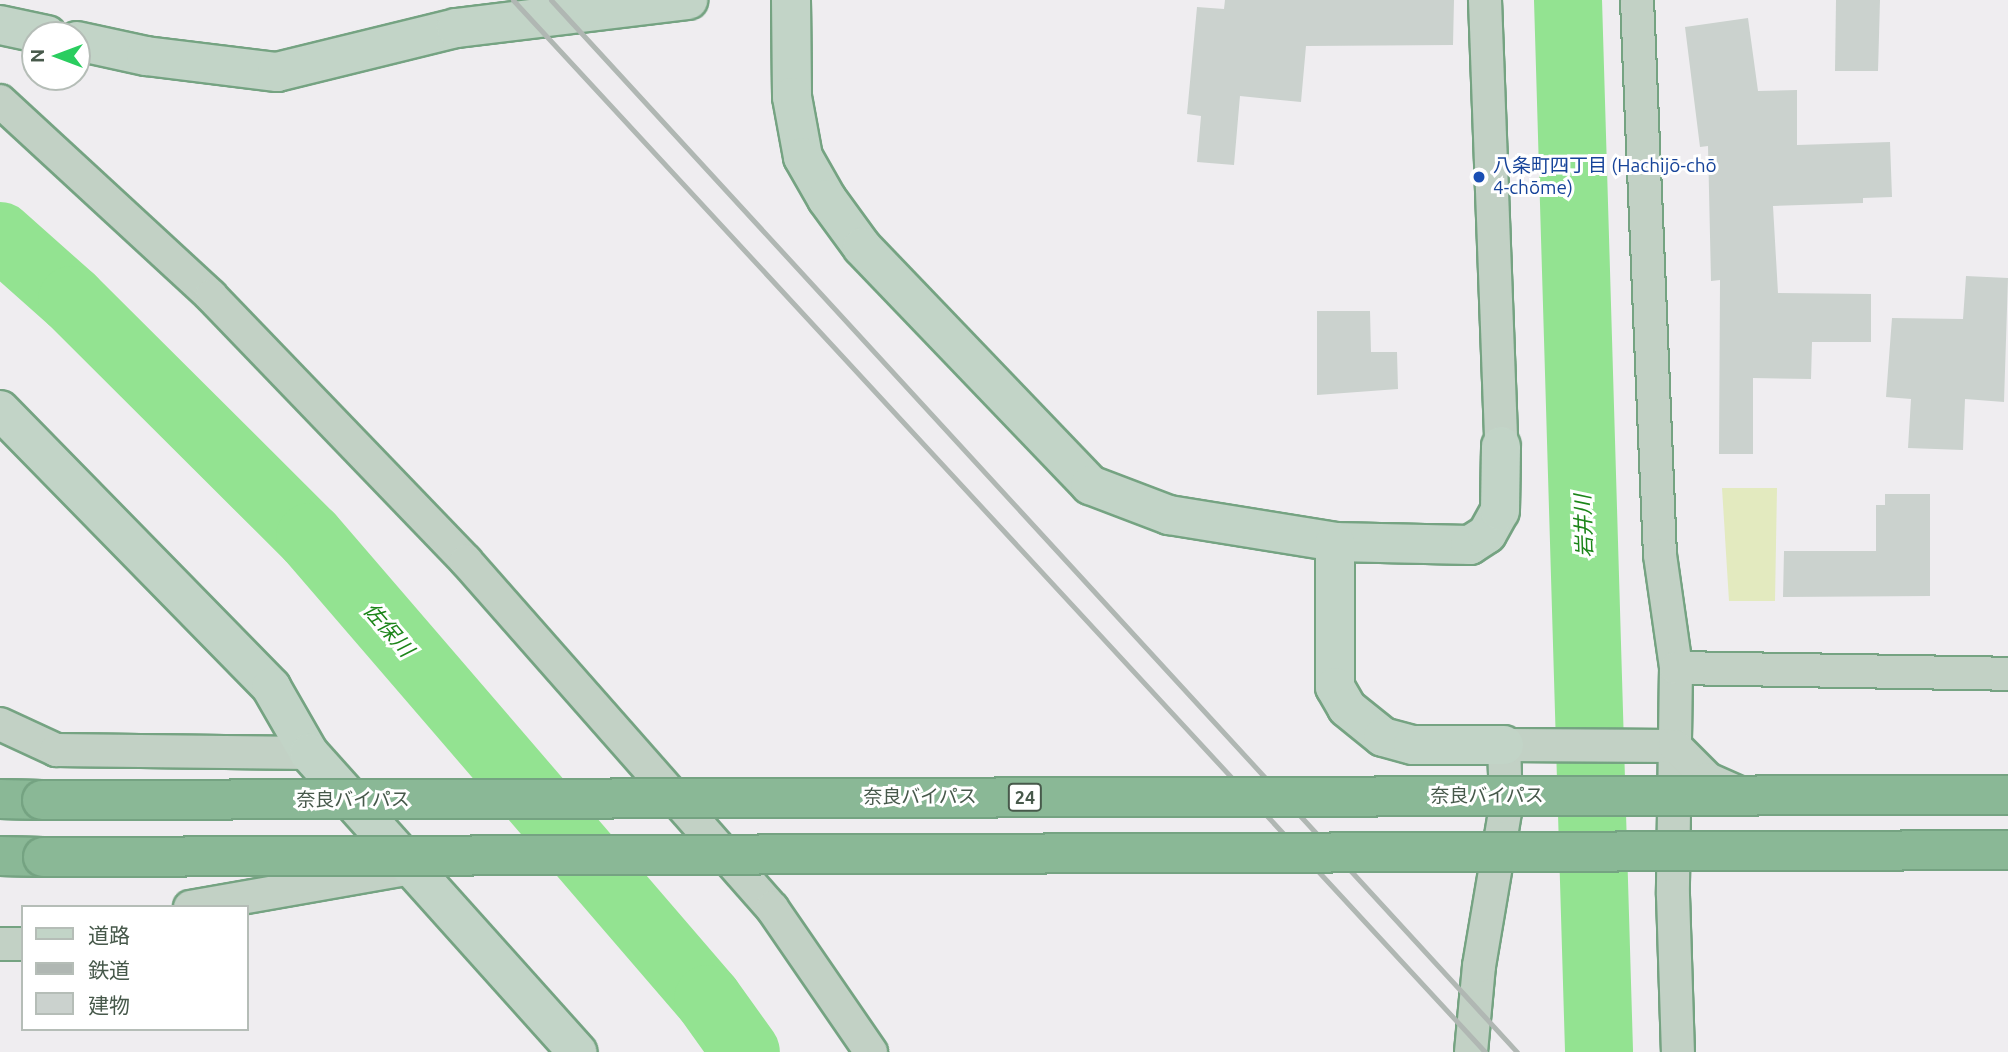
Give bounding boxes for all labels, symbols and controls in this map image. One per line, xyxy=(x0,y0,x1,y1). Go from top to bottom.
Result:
north arrow xyxy=(21,21,91,91)
text: N xyxy=(26,49,48,63)
place label: 八条町四丁目 (Hachijō-chō 4-chōme) xyxy=(1493,155,1717,199)
marker: 八条町四丁目 (Hachijō-chō 4-chōme) xyxy=(1471,169,1487,185)
water label: 岩井川 xyxy=(1569,494,1597,558)
water label: 佐保川 xyxy=(359,597,419,661)
road number: 24 xyxy=(1007,782,1042,812)
street label: 奈良バイパス xyxy=(1430,785,1544,807)
street label: 奈良バイパス xyxy=(863,786,977,808)
street label: 奈良バイパス xyxy=(296,789,410,811)
legend xyxy=(21,905,248,1031)
text: 道路 xyxy=(88,923,130,947)
text: 鉄道 xyxy=(88,958,130,982)
text: 建物 xyxy=(88,993,130,1017)

